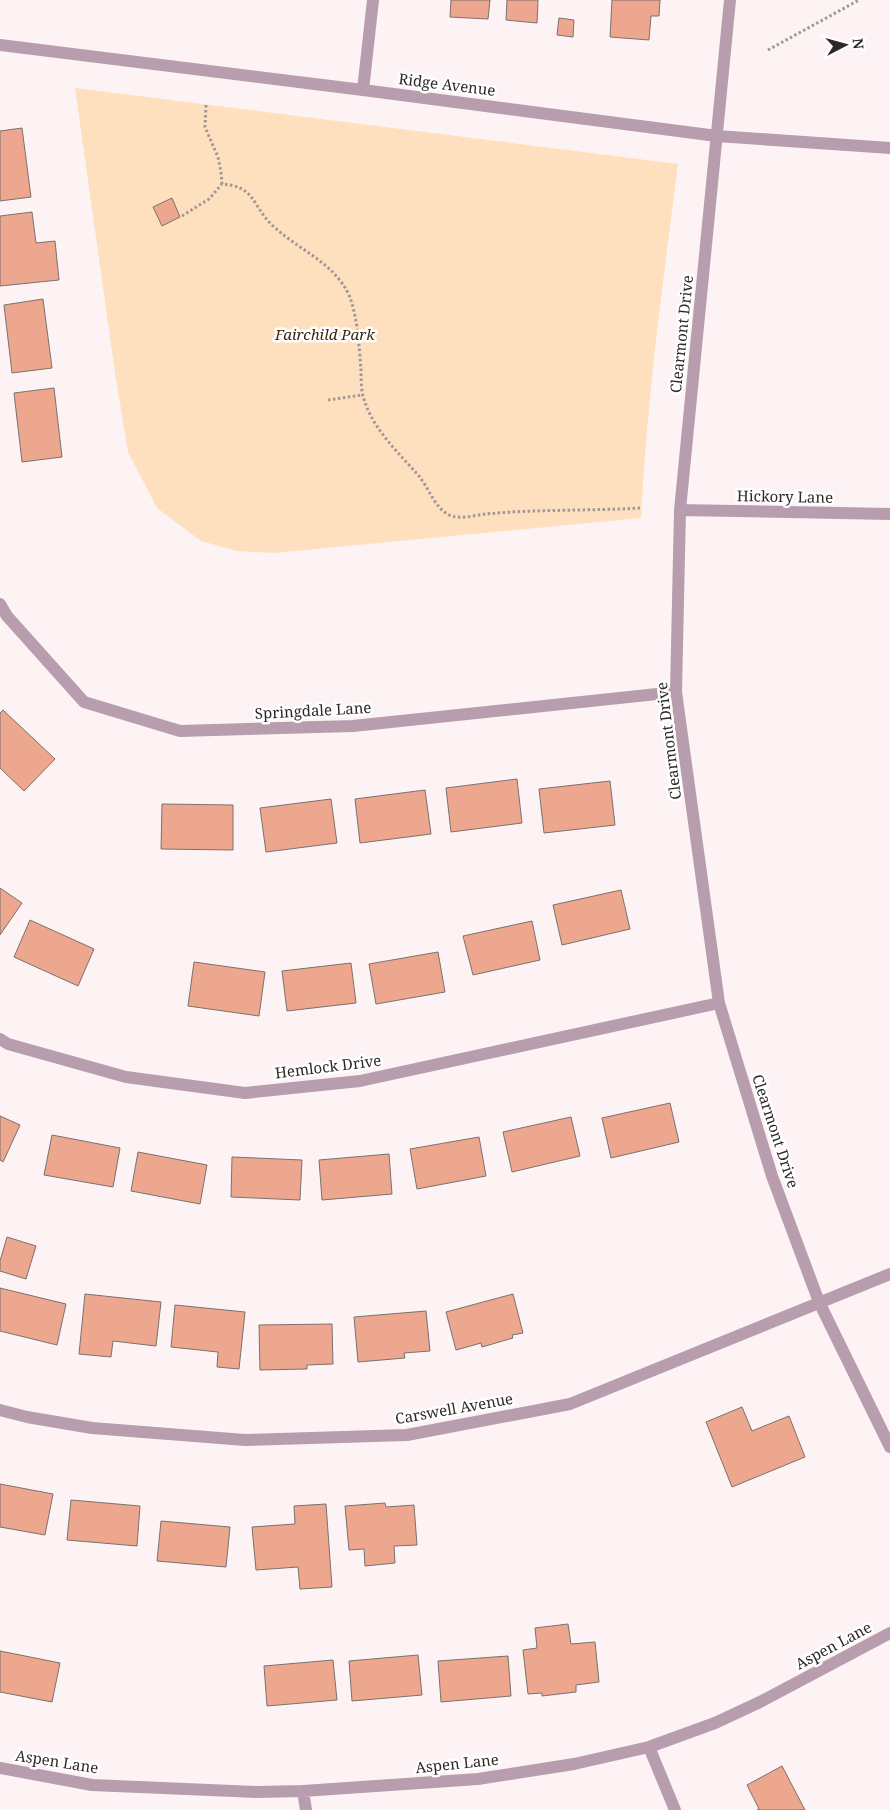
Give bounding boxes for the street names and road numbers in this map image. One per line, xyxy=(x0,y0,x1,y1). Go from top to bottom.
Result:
street label: Ridge Avenue xyxy=(397,68,497,100)
street label: Clearmont Drive xyxy=(665,274,697,394)
street label: Hickory Lane xyxy=(737,485,833,507)
street label: Clearmont Drive xyxy=(651,681,685,801)
street label: Springdale Lane xyxy=(254,697,372,723)
street label: Hemlock Drive xyxy=(274,1050,382,1082)
street label: Clearmont Drive xyxy=(748,1072,804,1190)
street label: Carswell Avenue xyxy=(394,1388,514,1428)
street label: Aspen Lane xyxy=(791,1617,875,1673)
street label: Aspen Lane xyxy=(14,1745,100,1777)
street label: Aspen Lane xyxy=(414,1749,500,1777)

